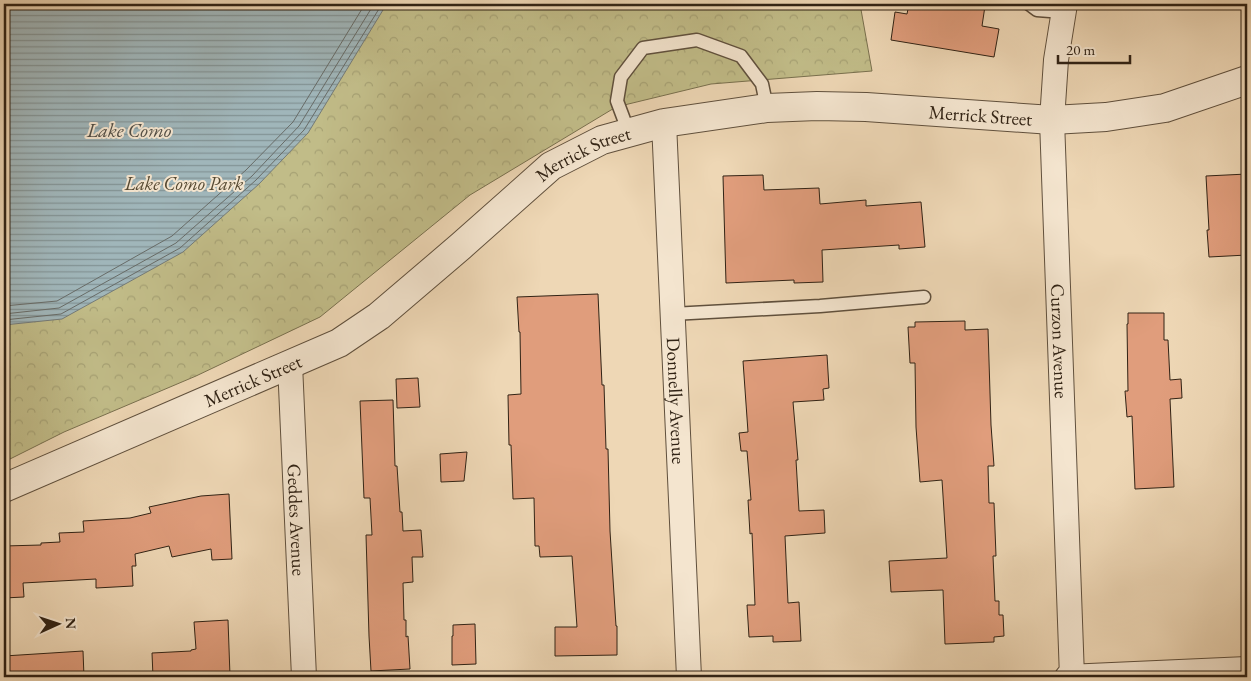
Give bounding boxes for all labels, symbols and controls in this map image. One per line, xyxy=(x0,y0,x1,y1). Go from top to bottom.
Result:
scale bar xyxy=(1058,32,1131,64)
text: 20 m xyxy=(1066,40,1095,59)
street label: Merrick Street xyxy=(928,99,1033,132)
water label: Lake Como xyxy=(86,117,172,143)
street label: Merrick Street xyxy=(530,121,634,187)
park label: Lake Como Park xyxy=(124,171,244,196)
street label: Curzon Avenue xyxy=(1045,283,1074,399)
street label: Donnelly Avenue xyxy=(661,337,691,465)
street label: Merrick Street xyxy=(200,349,306,413)
street label: Geddes Avenue xyxy=(281,463,311,577)
north arrow xyxy=(32,598,82,648)
text: N xyxy=(62,617,80,630)

